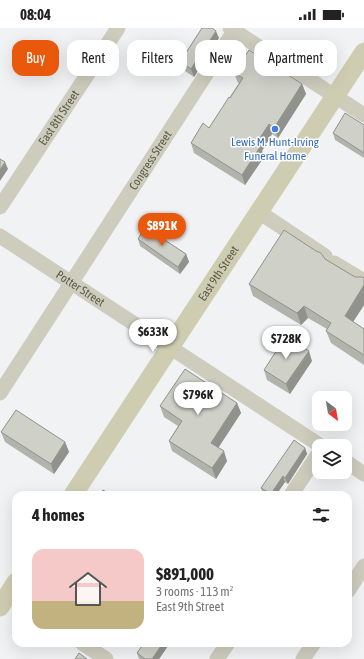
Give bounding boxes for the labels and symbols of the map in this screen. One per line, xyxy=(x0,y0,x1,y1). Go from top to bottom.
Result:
street label: East 8th Street xyxy=(36,87,82,148)
marker: Lewis M. Hunt-Irving Funeral Home xyxy=(270,124,280,134)
street label: Congress Street xyxy=(126,128,175,193)
place label: Lewis M. Hunt-Irving Funeral Home xyxy=(231,135,320,163)
pin: $891K xyxy=(134,213,190,247)
street label: East 9th Street xyxy=(195,243,242,304)
street label: Potter Street xyxy=(53,268,108,310)
pin: $633K xyxy=(125,319,181,353)
pin: $728K xyxy=(258,326,314,360)
pin: $796K xyxy=(170,382,226,416)
north arrow xyxy=(312,391,352,431)

